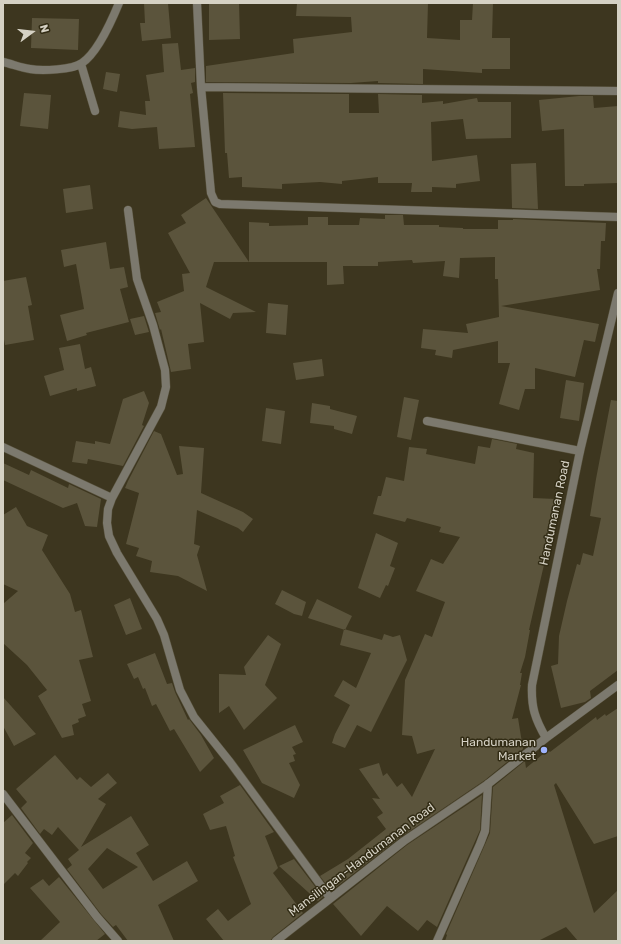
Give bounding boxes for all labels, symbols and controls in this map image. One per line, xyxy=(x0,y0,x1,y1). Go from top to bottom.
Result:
north arrow xyxy=(12,12,52,52)
text: N xyxy=(37,23,51,34)
street label: Handumanan Road xyxy=(537,459,573,567)
place label: Handumanan Market xyxy=(461,736,536,764)
marker: Handumanan Market xyxy=(539,745,549,755)
street label: Mansilingan-Handumanan Road xyxy=(286,800,438,920)

